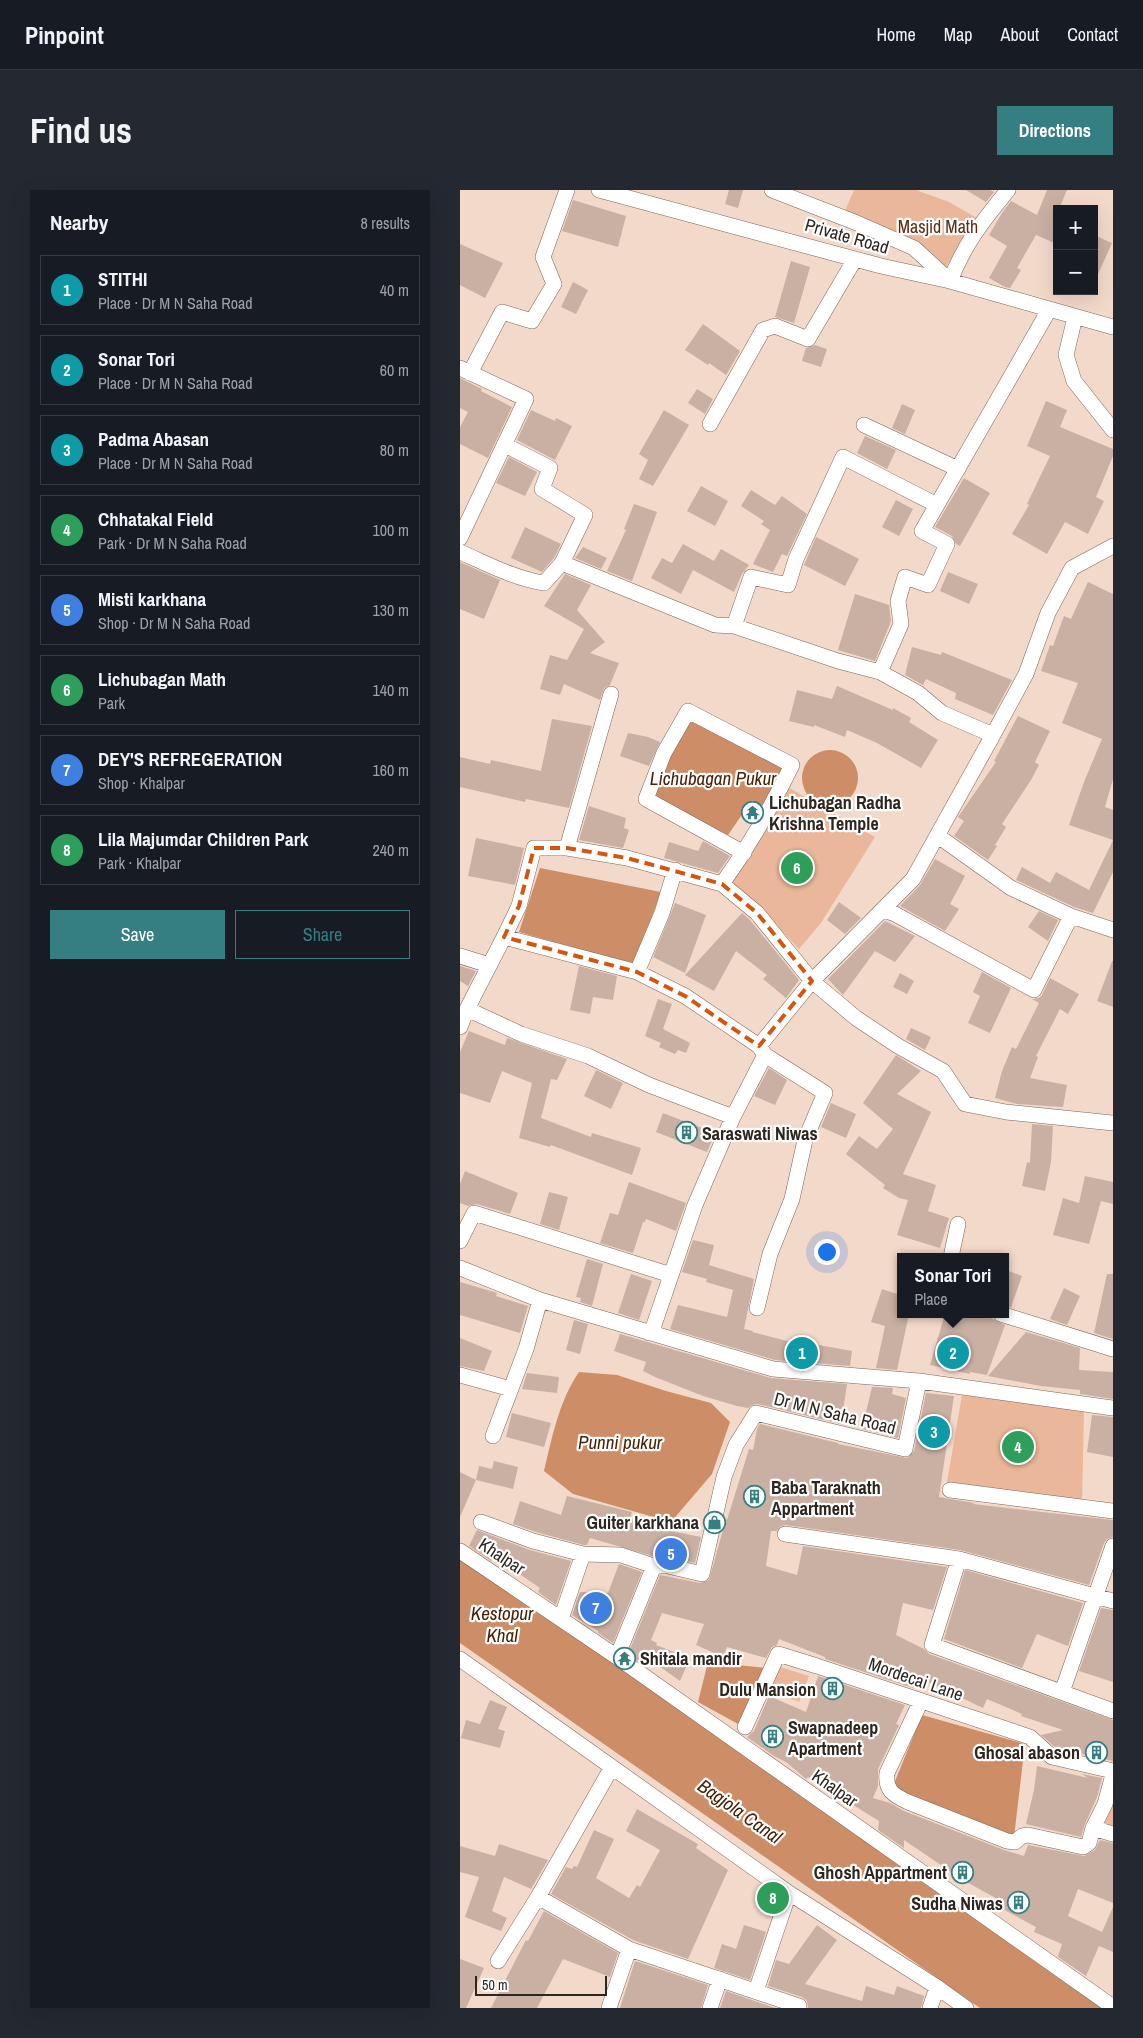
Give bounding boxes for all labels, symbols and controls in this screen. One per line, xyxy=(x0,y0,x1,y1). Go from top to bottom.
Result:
text: Pinpoint xyxy=(25,19,104,51)
text: Home xyxy=(876,22,916,47)
text: Map xyxy=(944,22,973,47)
text: About xyxy=(1001,22,1039,47)
text: Contact xyxy=(1067,22,1118,47)
button: Directions xyxy=(997,106,1113,155)
text: Find us xyxy=(30,107,132,154)
map controls xyxy=(1053,205,1098,295)
button: + xyxy=(1053,205,1098,250)
text: Nearby xyxy=(50,208,108,237)
text: 8 results xyxy=(360,212,410,234)
street label: Private Road xyxy=(802,212,892,260)
park label: Masjid Math xyxy=(898,214,978,239)
button: − xyxy=(1053,250,1098,295)
text: STITHI xyxy=(98,266,147,292)
text: 1 xyxy=(63,279,71,301)
text: 40 m xyxy=(380,279,409,301)
text: Place · Dr M N Saha Road xyxy=(98,292,253,314)
text: Sonar Tori xyxy=(98,346,175,372)
text: 2 xyxy=(63,359,71,381)
text: 60 m xyxy=(380,359,409,381)
text: Place · Dr M N Saha Road xyxy=(98,372,253,394)
text: Padma Abasan xyxy=(98,426,209,452)
text: 3 xyxy=(63,439,71,461)
text: 80 m xyxy=(380,439,409,461)
text: Place · Dr M N Saha Road xyxy=(98,452,253,474)
text: Chhatakal Field xyxy=(98,506,213,532)
text: 4 xyxy=(63,519,71,541)
text: 100 m xyxy=(373,519,409,541)
text: Park · Dr M N Saha Road xyxy=(98,532,247,554)
text: Misti karkhana xyxy=(98,586,206,612)
text: 5 xyxy=(63,599,71,621)
text: 130 m xyxy=(373,599,409,621)
text: Shop · Dr M N Saha Road xyxy=(98,612,250,634)
text: Lichubagan Math xyxy=(98,666,226,692)
text: 6 xyxy=(63,679,71,701)
text: 140 m xyxy=(373,679,409,701)
text: Park xyxy=(98,692,125,714)
text: DEY'S REFREGERATION xyxy=(98,746,282,772)
text: 7 xyxy=(63,759,71,781)
text: 160 m xyxy=(373,759,409,781)
water label: Lichubagan Pukur xyxy=(650,765,777,791)
text: Shop · Khalpar xyxy=(98,772,185,794)
place label: Lichubagan Radha Krishna Temple xyxy=(769,790,902,836)
temple icon: Lichubagan Radha Krishna Temple xyxy=(741,800,765,824)
text: Lila Majumdar Children Park xyxy=(98,826,308,852)
text: 8 xyxy=(63,839,71,861)
text: 240 m xyxy=(373,839,409,861)
pin: 6 xyxy=(781,849,813,887)
text: Park · Khalpar xyxy=(98,852,181,874)
button: Save xyxy=(50,910,225,959)
button: Share xyxy=(235,910,410,959)
building icon: Saraswati Niwas xyxy=(674,1121,698,1145)
place label: Saraswati Niwas xyxy=(702,1121,818,1146)
your location xyxy=(814,1239,840,1265)
popup xyxy=(897,1253,1009,1318)
text: Sonar Tori xyxy=(915,1262,991,1288)
text: Place xyxy=(915,1288,947,1310)
pin: 1 xyxy=(786,1334,818,1372)
pin: 2 xyxy=(937,1334,969,1372)
street label: Dr M N Saha Road xyxy=(771,1386,899,1440)
pin: 3 xyxy=(918,1413,950,1451)
pin: 4 xyxy=(1002,1428,1034,1466)
water label: Punni pukur xyxy=(578,1429,663,1455)
place label: Baba Taraknath Appartment xyxy=(771,1475,881,1521)
building icon: Baba Taraknath Appartment xyxy=(743,1485,767,1509)
place label: Guiter karkhana xyxy=(587,1510,700,1535)
shop icon: Guiter karkhana xyxy=(703,1510,727,1534)
street label: Khalpar xyxy=(474,1532,530,1580)
pin: 5 xyxy=(655,1535,687,1573)
pin: 7 xyxy=(580,1589,612,1627)
water label: Kestopur Khal xyxy=(471,1600,534,1648)
temple icon: Shitala mandir xyxy=(612,1646,636,1670)
place label: Shitala mandir xyxy=(640,1646,742,1671)
street label: Mordecai Lane xyxy=(865,1651,967,1707)
place label: Dulu Mansion xyxy=(719,1677,816,1702)
building icon: Dulu Mansion xyxy=(820,1677,844,1701)
place label: Swapnadeep Apartment xyxy=(788,1715,878,1761)
building icon: Swapnadeep Apartment xyxy=(760,1725,784,1749)
place label: Ghosal abason xyxy=(974,1740,1080,1765)
building icon: Ghosal abason xyxy=(1084,1740,1108,1764)
street label: Khalpar xyxy=(807,1763,863,1813)
water label: Bagjola Canal xyxy=(693,1773,788,1850)
place label: Ghosh Appartment xyxy=(814,1860,947,1885)
building icon: Ghosh Appartment xyxy=(951,1860,975,1884)
pin: 8 xyxy=(757,1879,789,1917)
place label: Sudha Niwas xyxy=(911,1891,1003,1916)
building icon: Sudha Niwas xyxy=(1007,1891,1031,1915)
scale bar xyxy=(475,1973,608,1996)
text: 50 m xyxy=(482,1976,508,1994)

